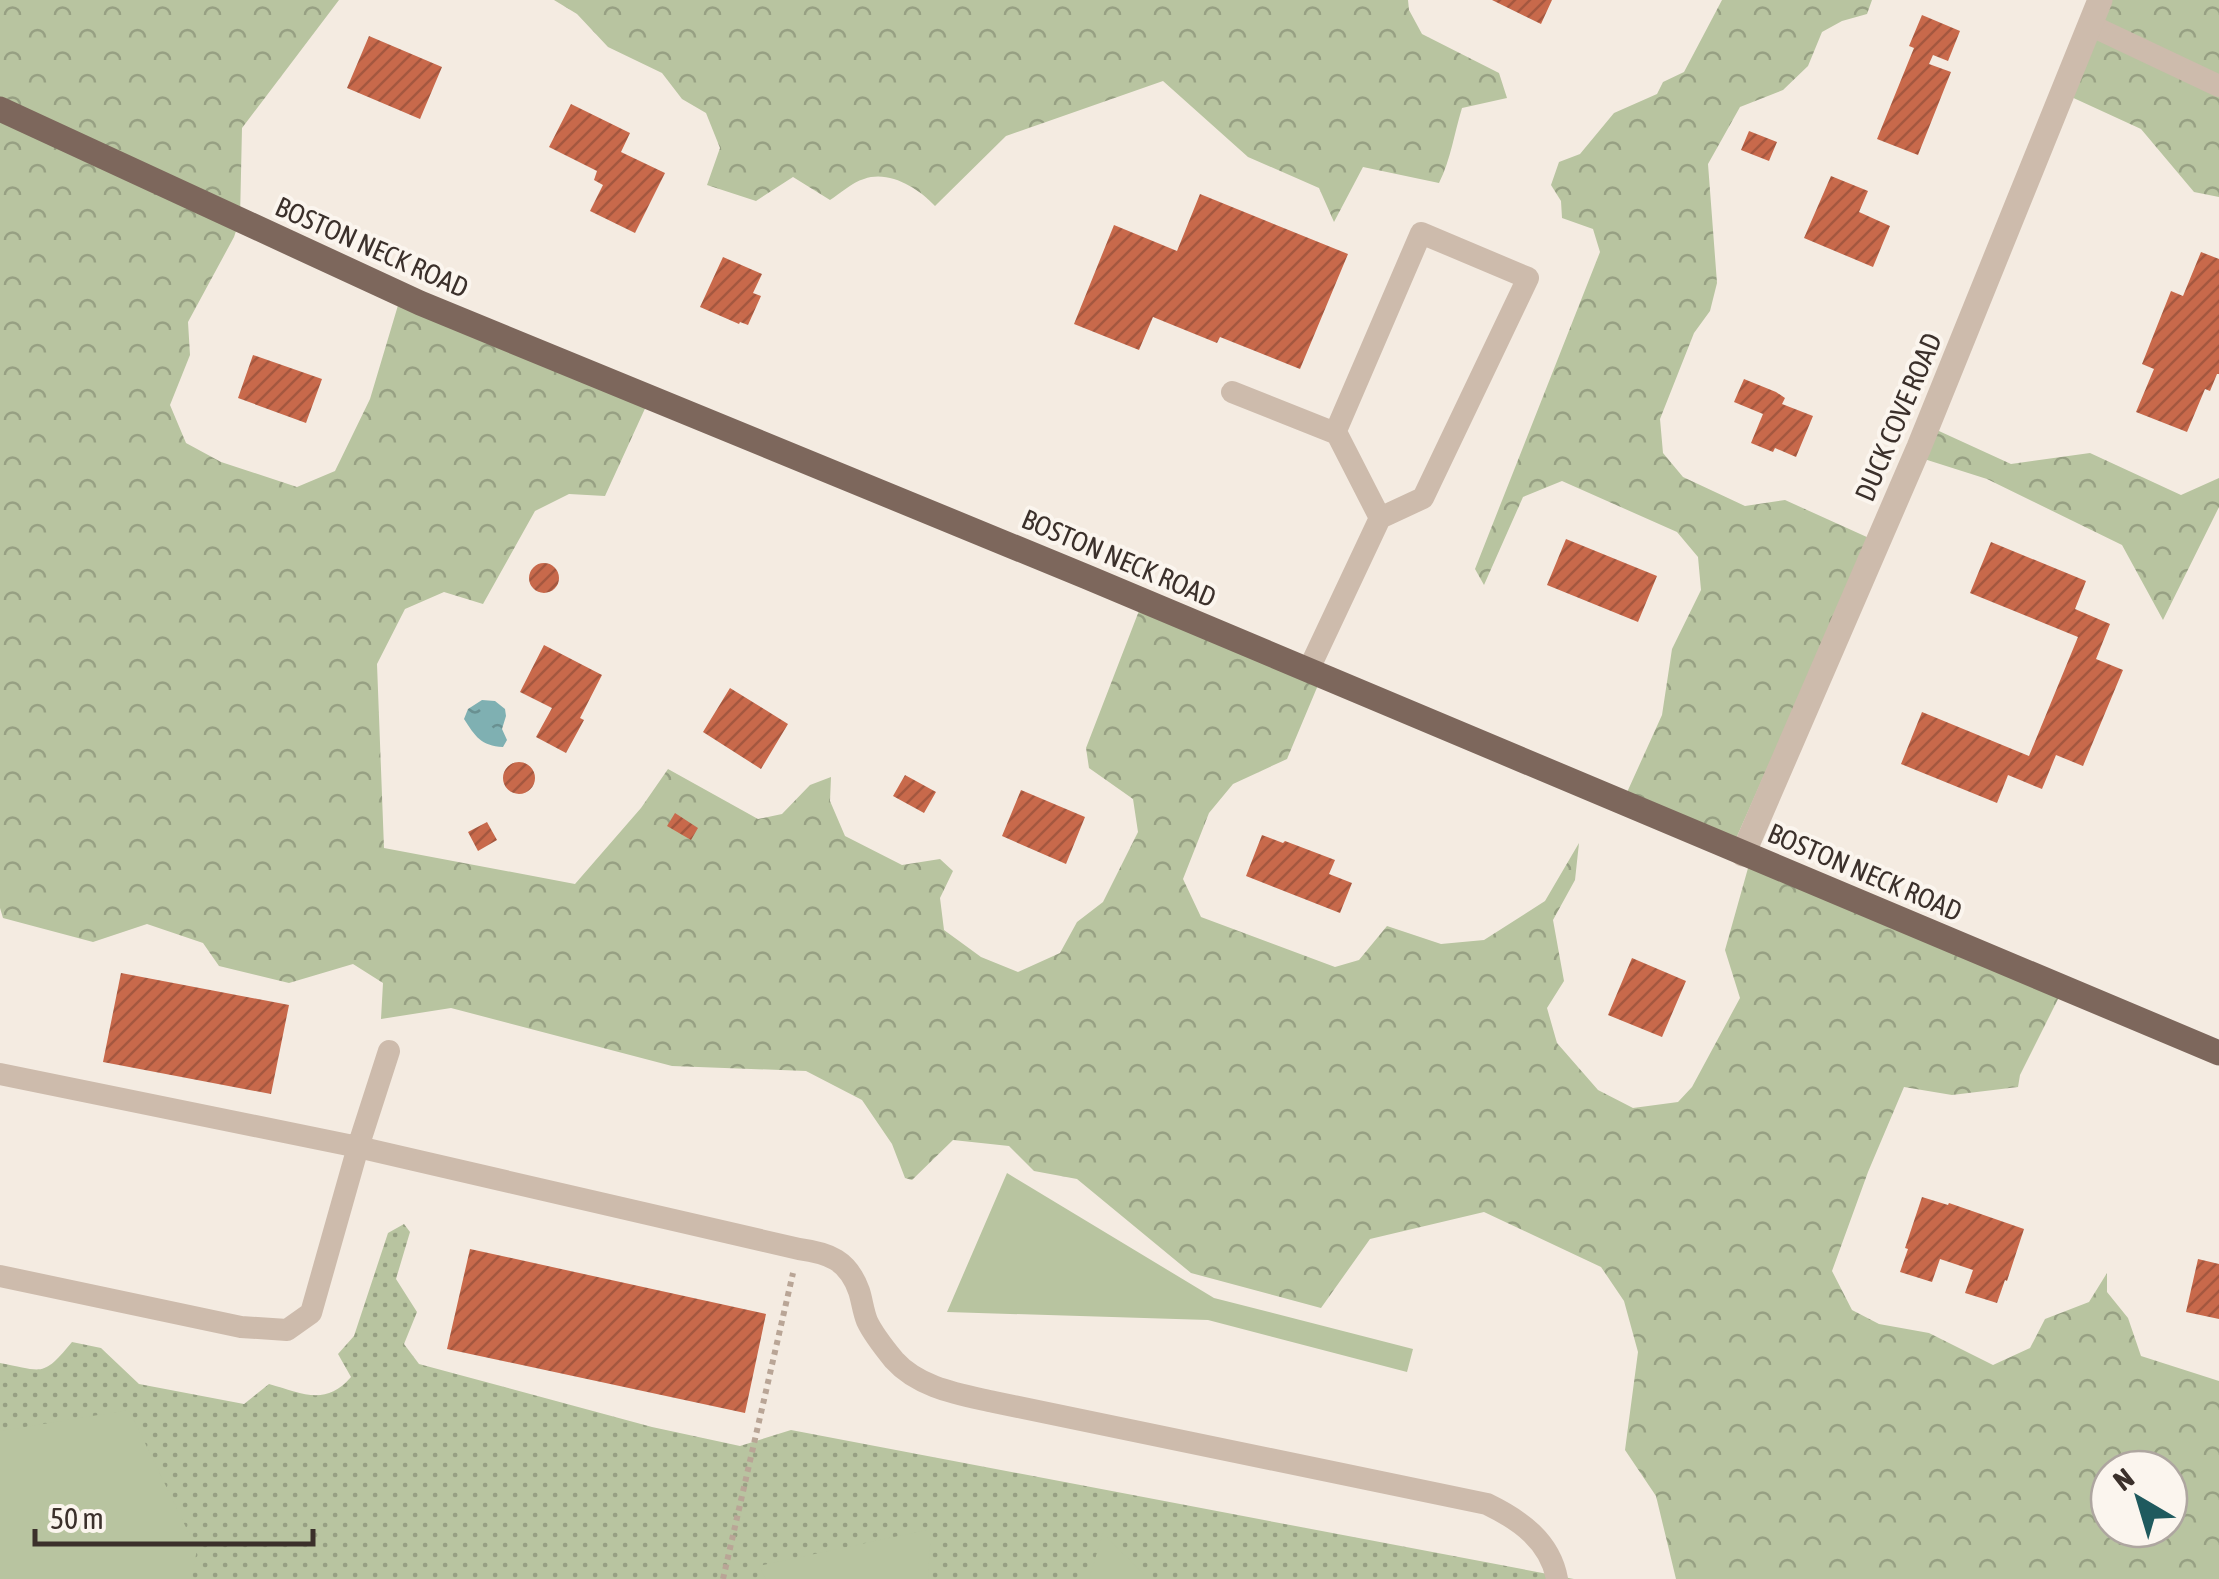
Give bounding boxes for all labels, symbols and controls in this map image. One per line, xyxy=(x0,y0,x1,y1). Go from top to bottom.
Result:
street label: BOSTON NECK ROAD xyxy=(271,190,473,304)
street label: DUCK COVE ROAD xyxy=(1848,328,1948,506)
street label: BOSTON NECK ROAD xyxy=(1017,503,1221,613)
street label: BOSTON NECK ROAD xyxy=(1763,817,1967,927)
north arrow xyxy=(2089,1449,2189,1549)
text: N xyxy=(2107,1462,2140,1497)
scale bar xyxy=(35,1484,312,1546)
text: 50 m xyxy=(50,1501,104,1535)

